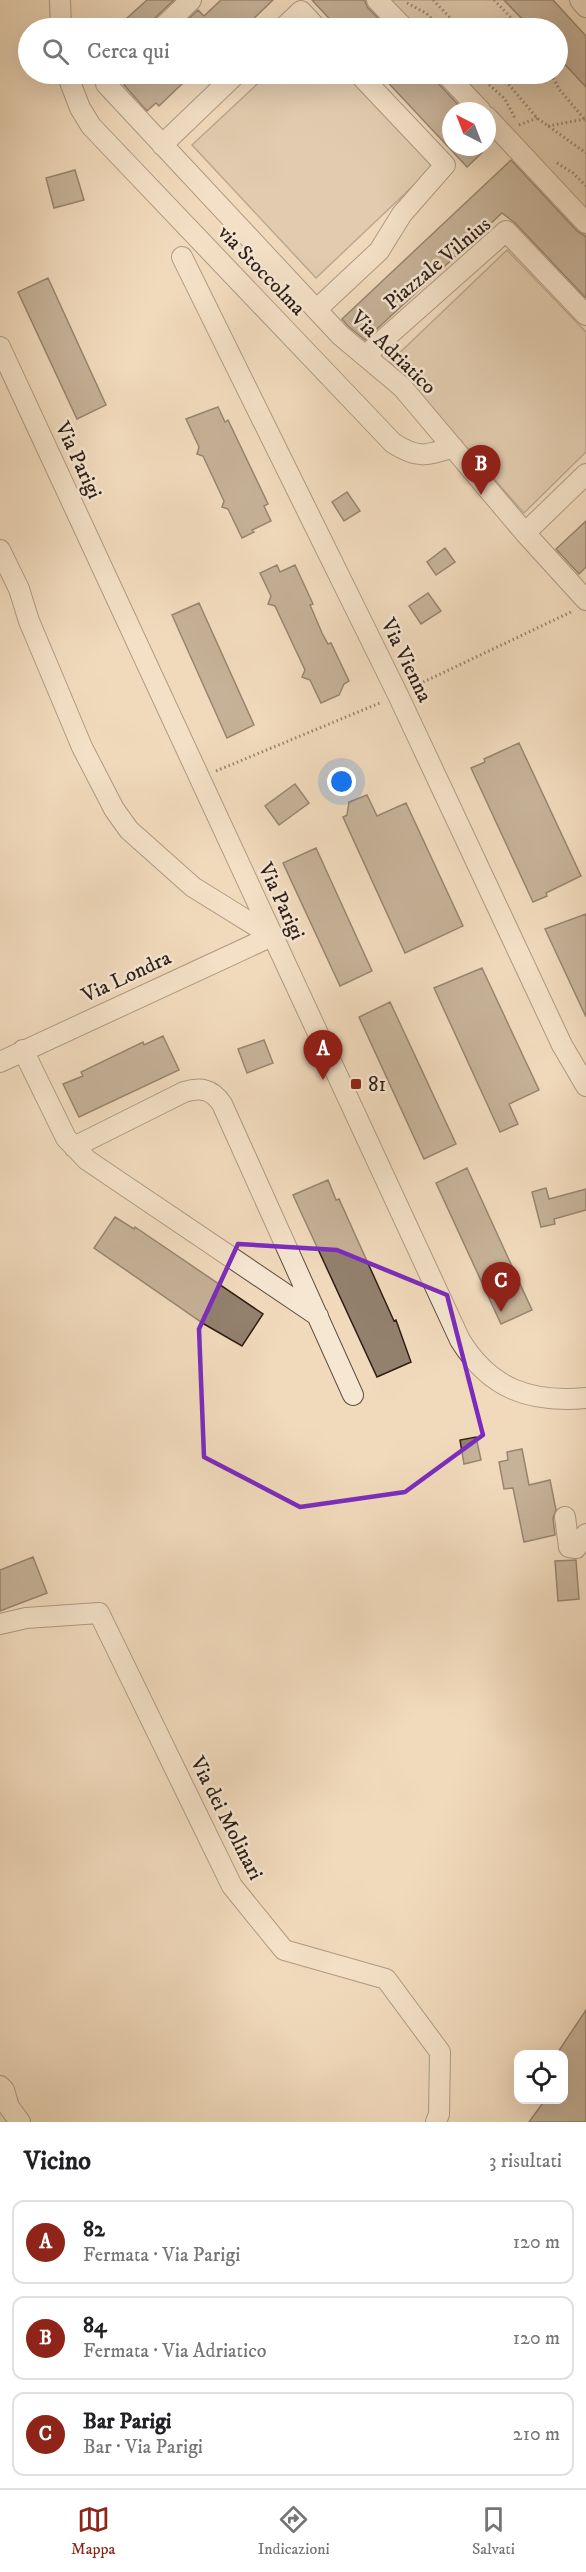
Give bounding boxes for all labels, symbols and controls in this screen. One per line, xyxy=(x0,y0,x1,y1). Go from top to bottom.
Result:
search box xyxy=(18,18,568,84)
icon: search xyxy=(39,35,72,68)
text: Cerca qui xyxy=(87,38,170,65)
north arrow xyxy=(442,102,496,156)
street label: Piazzale Vilnius xyxy=(379,212,496,316)
street label: via Stoccolma xyxy=(211,219,311,321)
street label: Via Adriatico xyxy=(344,305,442,400)
street label: Via Parigi xyxy=(49,417,107,503)
pin: B xyxy=(462,446,500,495)
street label: Via Vienna xyxy=(374,613,438,707)
your location xyxy=(327,767,356,796)
street label: Via Parigi xyxy=(252,858,310,944)
street label: Via Londra xyxy=(77,945,175,1009)
pin: A xyxy=(304,1030,342,1080)
place label: 81 xyxy=(368,1072,386,1098)
marker: 81 xyxy=(349,1077,363,1091)
pin: C xyxy=(482,1262,520,1312)
street label: Via dei Molinari xyxy=(183,1752,268,1884)
map controls xyxy=(514,2050,568,2104)
button: locate xyxy=(514,2050,568,2104)
text: Vicino xyxy=(24,2145,91,2178)
text: 3 risultati xyxy=(489,2149,562,2174)
text: 82 xyxy=(83,2216,105,2243)
text: A xyxy=(39,2230,52,2255)
text: 120 m xyxy=(513,2230,560,2255)
text: Fermata · Via Parigi xyxy=(83,2243,240,2268)
text: 84 xyxy=(83,2312,107,2339)
text: B xyxy=(39,2326,52,2351)
text: 120 m xyxy=(513,2326,560,2351)
text: Fermata · Via Adriatico xyxy=(83,2339,266,2364)
text: Bar Parigi xyxy=(83,2408,172,2435)
text: C xyxy=(39,2422,52,2447)
text: 210 m xyxy=(513,2422,560,2447)
text: Bar · Via Parigi xyxy=(83,2435,203,2460)
tab: Mappa xyxy=(71,2503,115,2559)
tab: Indicazioni xyxy=(258,2503,330,2559)
tab: Salvati xyxy=(472,2503,515,2559)

